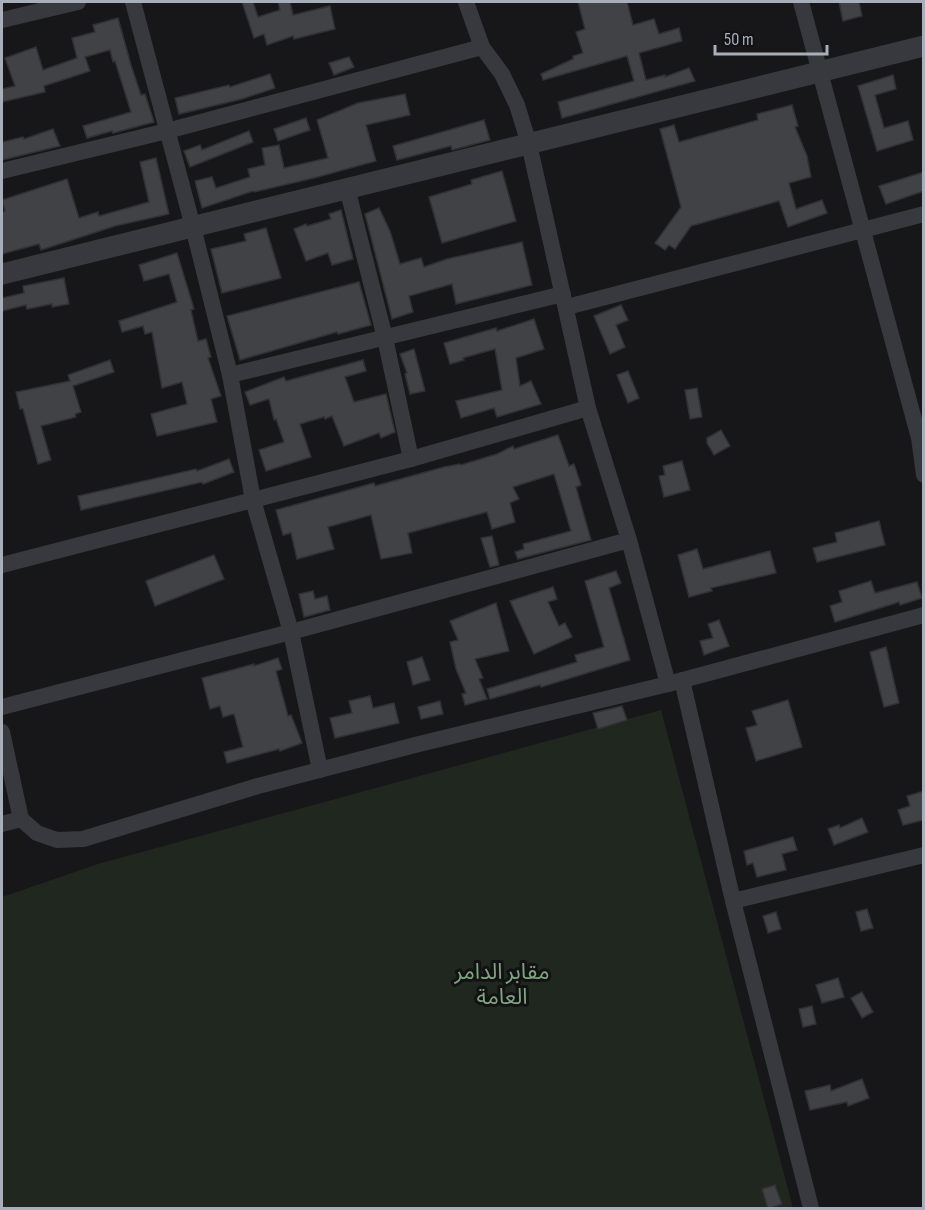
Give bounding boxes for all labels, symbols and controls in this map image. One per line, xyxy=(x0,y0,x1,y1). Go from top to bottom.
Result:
scale bar xyxy=(715,18,828,56)
text: 50 m xyxy=(724,29,754,50)
park label: مقابر الدامر العامة xyxy=(453,959,550,1011)

